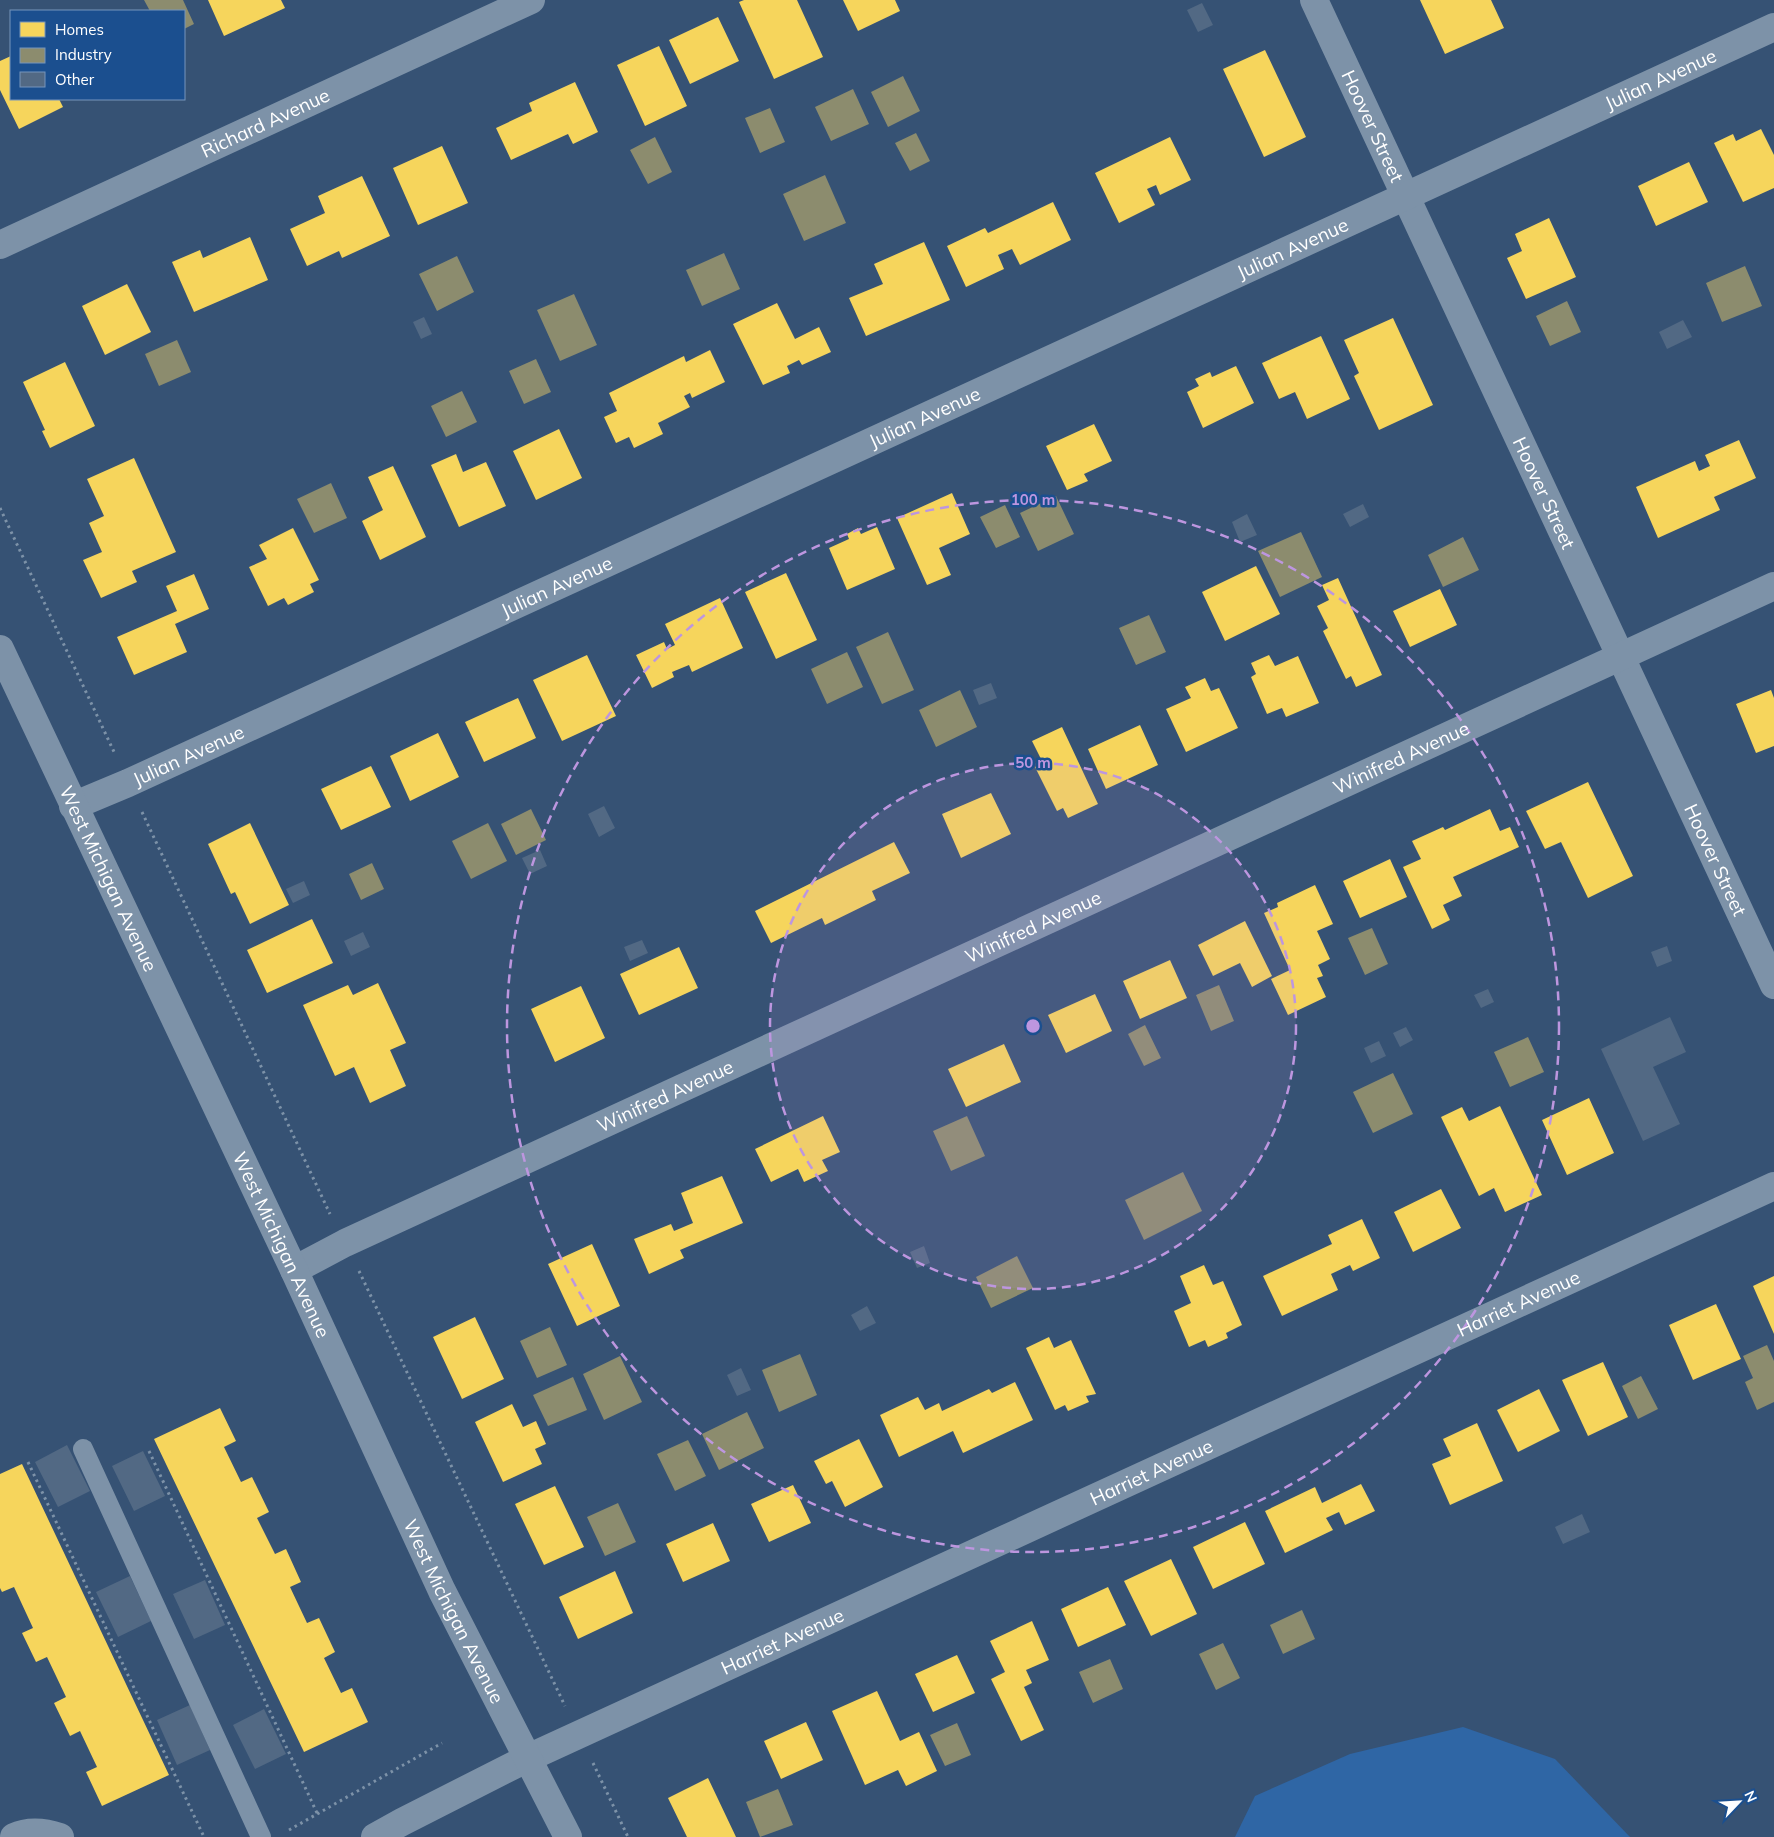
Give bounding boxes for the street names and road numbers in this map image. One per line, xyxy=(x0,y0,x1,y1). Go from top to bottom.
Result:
street label: Julian Avenue xyxy=(1601,43,1720,115)
street label: Hoover Street xyxy=(1336,66,1409,186)
street label: Richard Avenue xyxy=(197,83,333,163)
street label: Julian Avenue xyxy=(1233,212,1352,284)
street label: Julian Avenue xyxy=(865,381,984,453)
street label: Hoover Street xyxy=(1508,433,1581,553)
street label: Julian Avenue xyxy=(497,550,616,622)
street label: Winifred Avenue xyxy=(1329,716,1473,799)
street label: Julian Avenue xyxy=(129,719,248,791)
street label: West Michigan Avenue xyxy=(55,782,163,975)
street label: Hoover Street xyxy=(1679,800,1752,920)
street label: Winifred Avenue xyxy=(961,885,1105,968)
street label: Winifred Avenue xyxy=(593,1054,737,1138)
street label: West Michigan Avenue xyxy=(228,1148,336,1341)
street label: Harriet Avenue xyxy=(1453,1265,1584,1342)
street label: Harriet Avenue xyxy=(1086,1433,1216,1510)
street label: West Michigan Avenue xyxy=(399,1515,510,1707)
street label: Harriet Avenue xyxy=(717,1603,847,1680)

